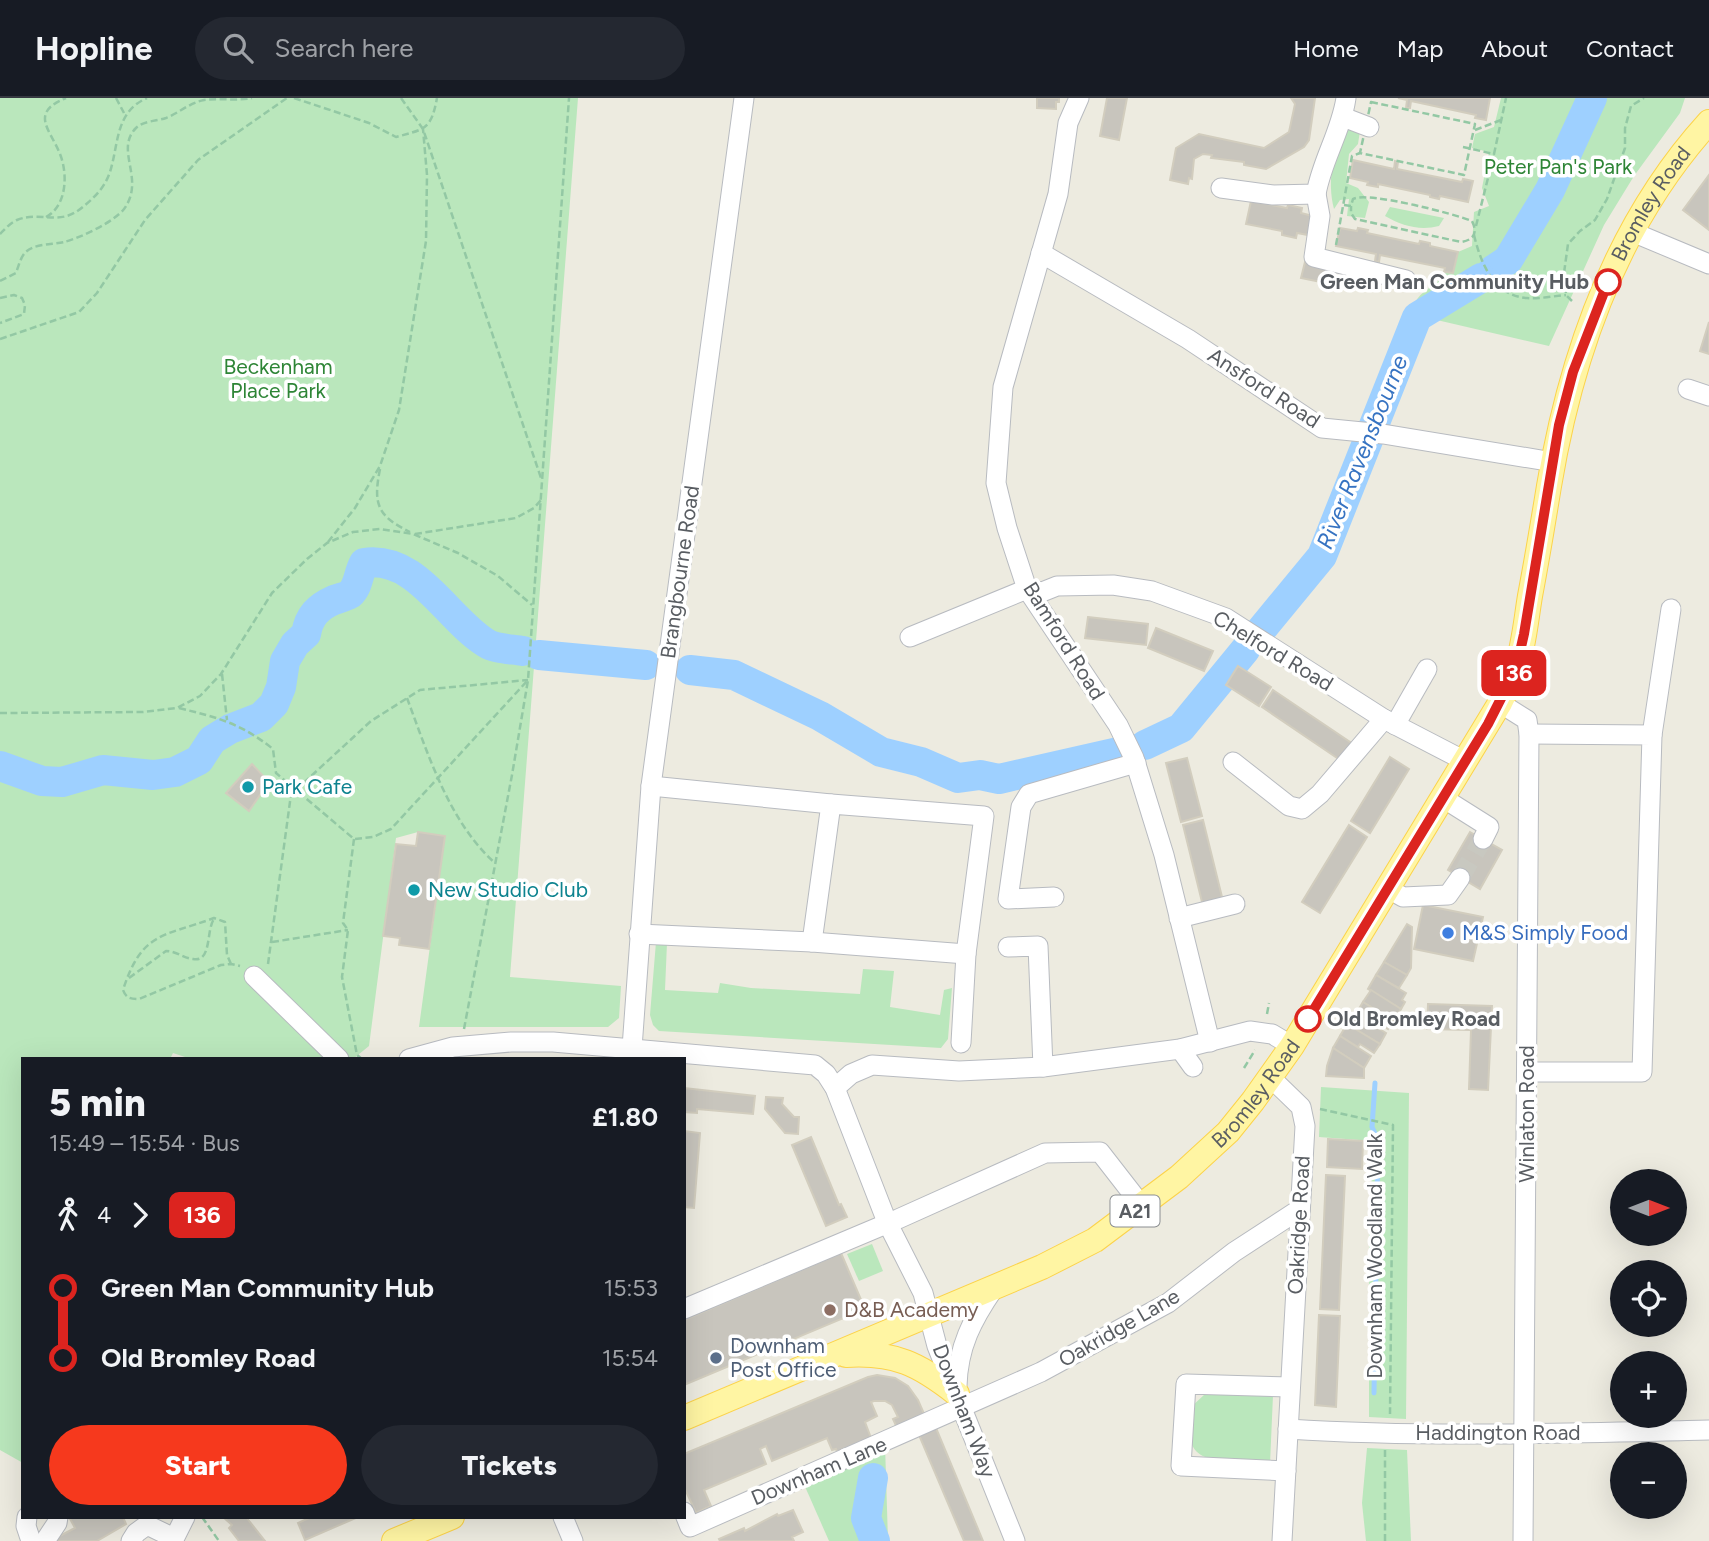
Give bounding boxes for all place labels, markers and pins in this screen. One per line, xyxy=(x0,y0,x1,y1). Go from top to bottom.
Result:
place label: Green Man Community Hub xyxy=(1320,269,1589,294)
marker: Green Man Community Hub xyxy=(1595,269,1621,295)
place label: Park Cafe xyxy=(262,774,352,799)
marker: Park Cafe xyxy=(240,779,256,795)
place label: New Studio Club xyxy=(428,877,588,902)
marker: New Studio Club xyxy=(406,882,422,898)
place label: M&S Simply Food xyxy=(1462,920,1628,945)
marker: M&S Simply Food xyxy=(1440,925,1456,941)
marker: Old Bromley Road xyxy=(1295,1006,1321,1032)
place label: Old Bromley Road xyxy=(1327,1006,1500,1031)
place label: D&B Academy xyxy=(844,1297,979,1322)
marker: D&B Academy xyxy=(822,1302,838,1318)
place label: Downham Post Office xyxy=(730,1333,837,1382)
marker: Downham Post Office xyxy=(708,1350,724,1366)

